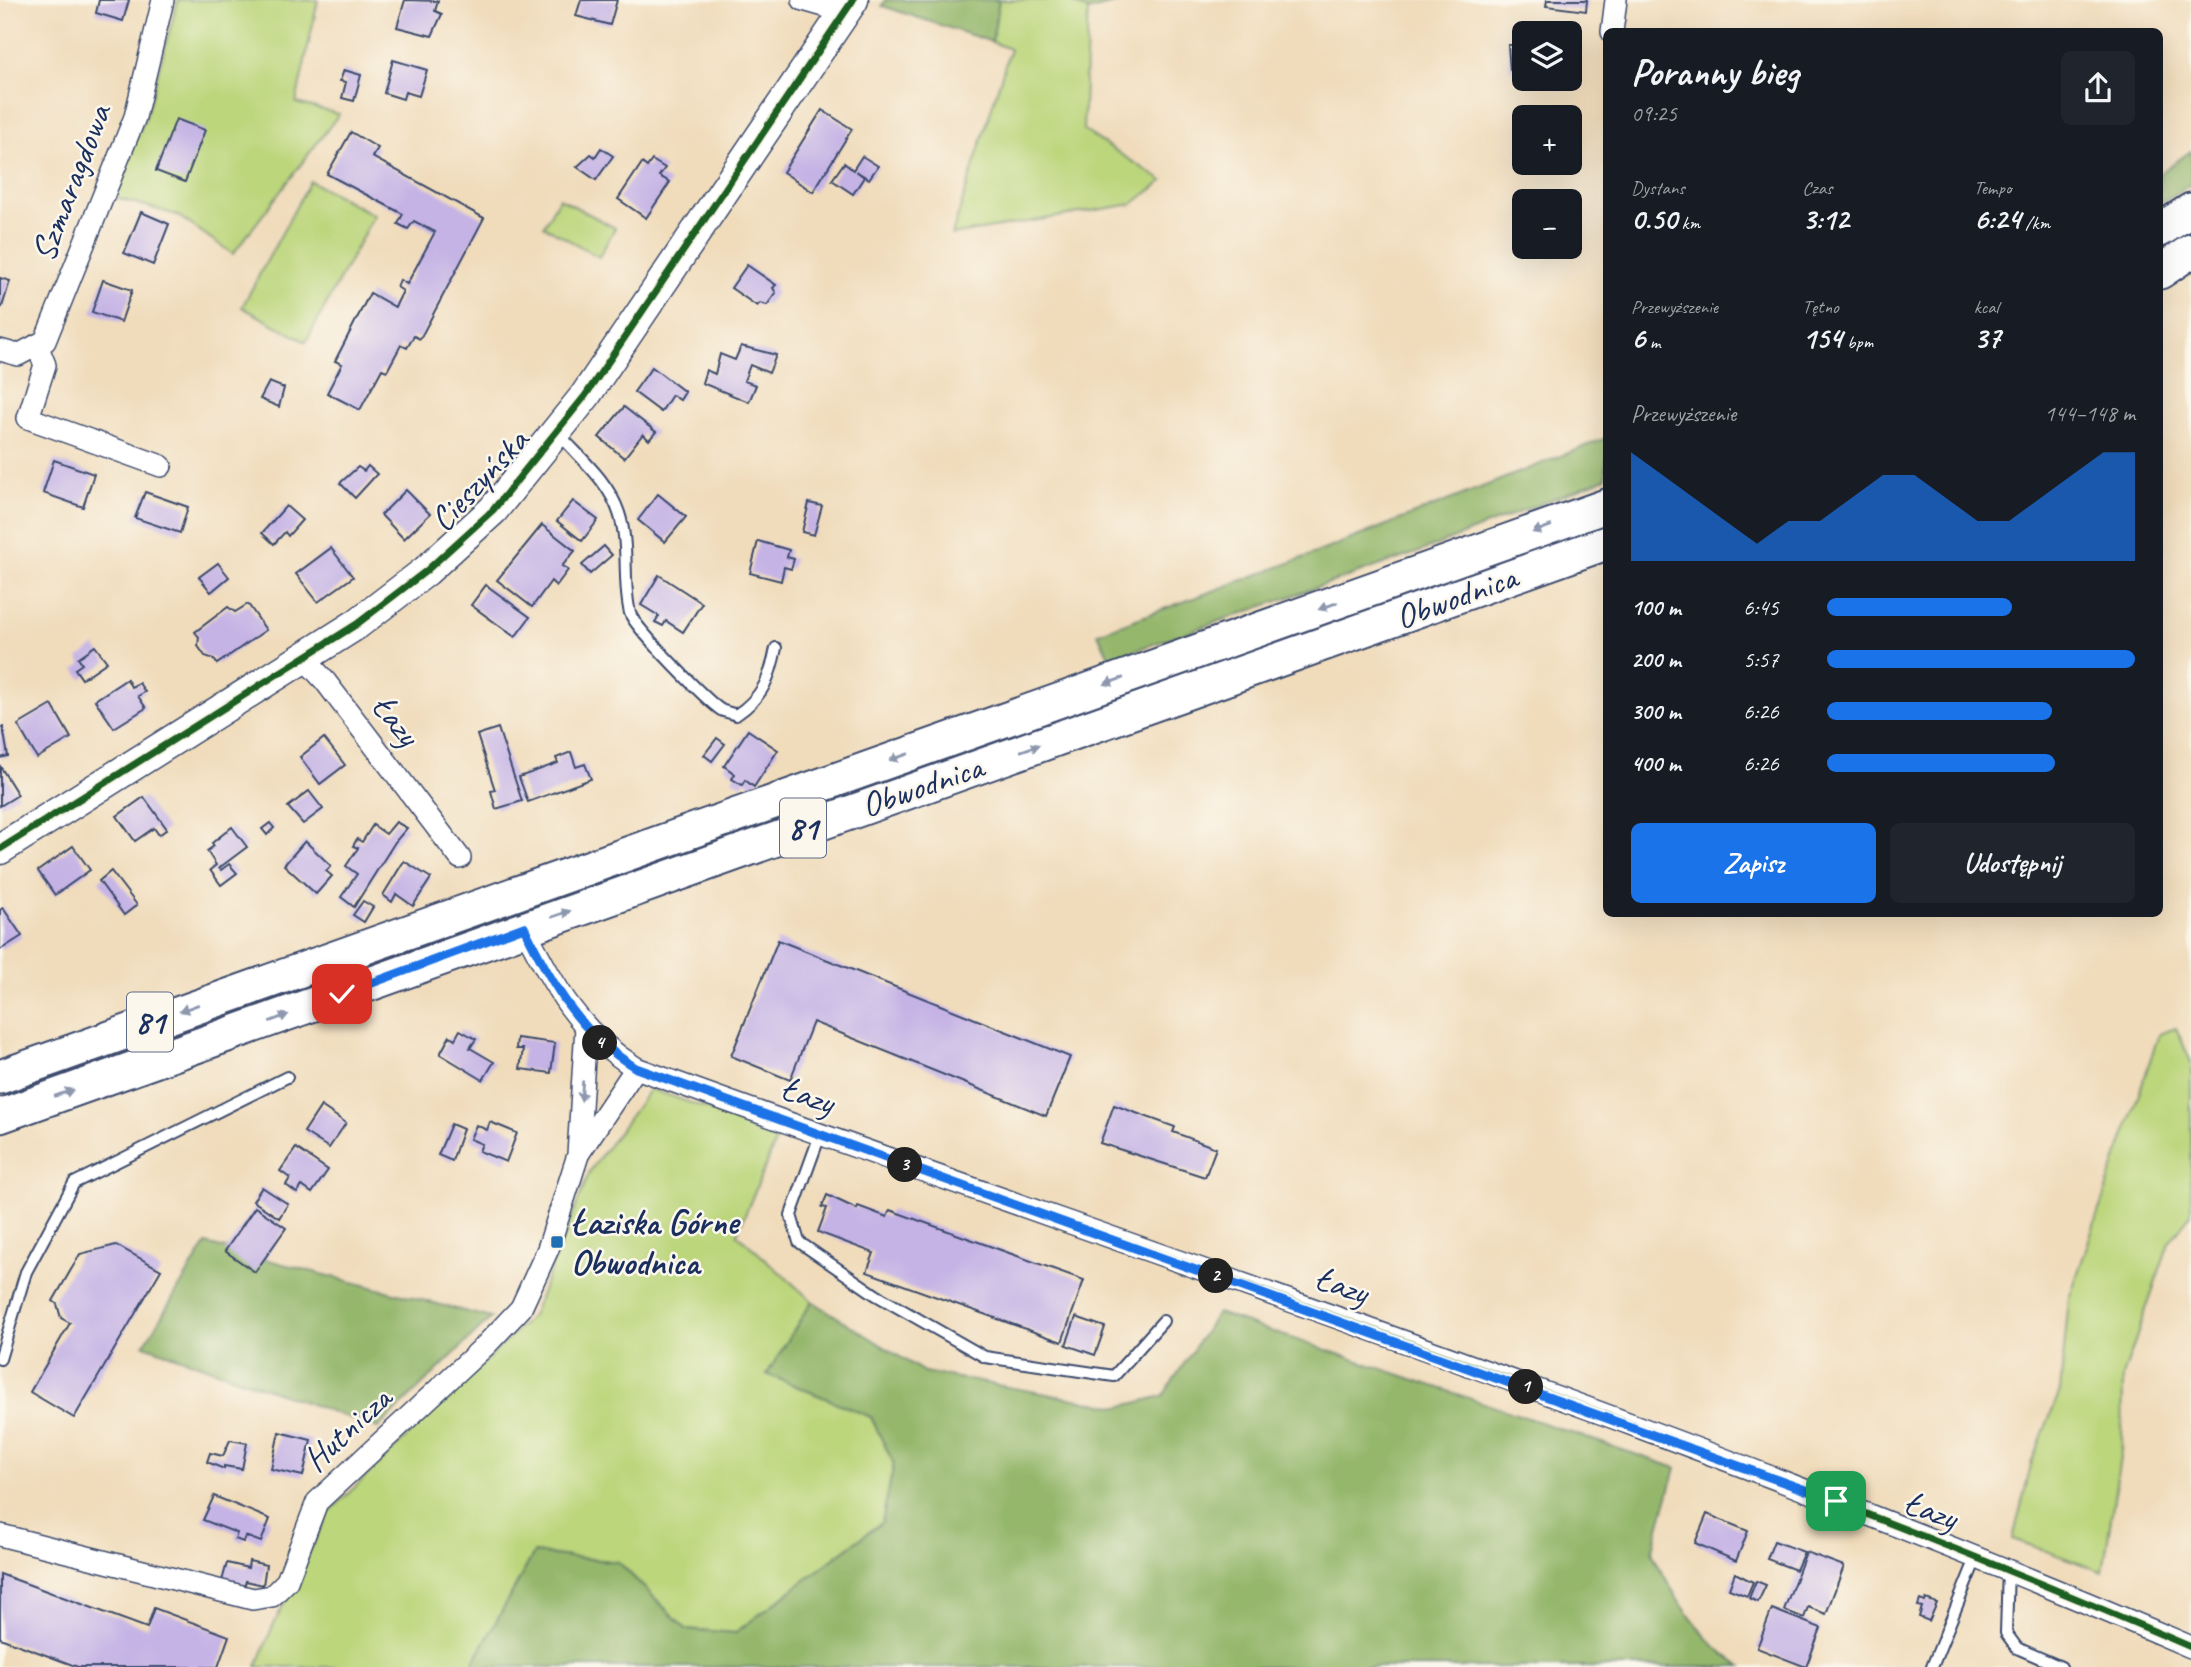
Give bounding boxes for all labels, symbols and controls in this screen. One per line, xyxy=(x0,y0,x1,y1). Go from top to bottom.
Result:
map controls xyxy=(1512,21,1582,259)
button: layers xyxy=(1512,21,1582,91)
text: Poranny bieg xyxy=(1631,49,1799,96)
button: share xyxy=(2061,51,2135,125)
street label: Szmaragdowa xyxy=(21,96,122,268)
text: 09:25 xyxy=(1631,99,1677,128)
button: + xyxy=(1512,105,1582,175)
text: Dystans xyxy=(1631,176,1685,200)
text: Czas xyxy=(1802,176,1832,200)
text: Tempo xyxy=(1974,176,2011,200)
button: − xyxy=(1512,189,1582,259)
text: 0.50 xyxy=(1631,200,1677,238)
text: 3:12 xyxy=(1802,200,1849,238)
text: 6:24 xyxy=(1974,200,2021,238)
text: km xyxy=(1677,211,1700,235)
text: /km xyxy=(2021,211,2050,235)
text: Przewyższenie xyxy=(1631,295,1718,319)
text: Tętno xyxy=(1802,295,1839,319)
text: kcal xyxy=(1974,295,1999,319)
text: 6 xyxy=(1631,319,1645,357)
text: 154 xyxy=(1802,319,1842,357)
text: 37 xyxy=(1974,319,2001,357)
text: m xyxy=(1645,330,1660,354)
text: bpm xyxy=(1842,330,1873,354)
text: Przewyższenie xyxy=(1631,399,1736,428)
text: 144–148 m xyxy=(2044,399,2135,428)
street label: Cieszyńska xyxy=(420,417,540,541)
one-way arrow xyxy=(1532,524,1553,535)
street label: Obwodnica xyxy=(1389,553,1525,640)
text: 100 m xyxy=(1631,593,1681,622)
text: 6:45 xyxy=(1743,593,1779,622)
one-way arrow xyxy=(1317,601,1338,612)
text: 200 m xyxy=(1631,645,1681,674)
text: 5:57 xyxy=(1743,645,1779,674)
one-way arrow xyxy=(1103,676,1124,687)
street label: Łazy xyxy=(362,685,431,756)
text: 300 m xyxy=(1631,697,1681,726)
text: 6:26 xyxy=(1743,697,1779,726)
one-way arrow xyxy=(1020,742,1041,753)
street label: Obwodnica xyxy=(855,743,991,828)
text: 400 m xyxy=(1631,749,1681,778)
text: 6:26 xyxy=(1743,749,1779,778)
one-way arrow xyxy=(888,752,909,763)
road number: 81 xyxy=(780,799,826,858)
button: Zapisz xyxy=(1631,823,1876,903)
button: Udostępnij xyxy=(1890,823,2135,903)
one-way arrow xyxy=(551,908,572,919)
pin xyxy=(312,964,372,1024)
icon: check xyxy=(323,975,361,1013)
road number: 81 xyxy=(127,992,173,1052)
one-way arrow xyxy=(179,1003,200,1014)
one-way arrow xyxy=(269,1012,290,1023)
pin: 4 xyxy=(582,1026,618,1060)
text: 4 xyxy=(595,1030,604,1054)
street label: Łazy xyxy=(775,1065,843,1126)
one-way arrow xyxy=(576,1080,587,1102)
one-way arrow xyxy=(54,1087,75,1098)
pin: 3 xyxy=(888,1148,922,1182)
text: 3 xyxy=(900,1152,909,1176)
place label: Łaziska Górne Obwodnica xyxy=(571,1200,741,1285)
marker: Łaziska Górne Obwodnica xyxy=(549,1234,565,1250)
street label: Łazy xyxy=(1309,1255,1377,1316)
pin: 2 xyxy=(1198,1258,1234,1294)
text: 2 xyxy=(1211,1263,1220,1287)
pin: 1 xyxy=(1508,1370,1544,1404)
text: 1 xyxy=(1521,1374,1530,1398)
street label: Hutnicza xyxy=(293,1375,403,1481)
pin xyxy=(1806,1471,1866,1531)
street label: Łazy xyxy=(1898,1479,1966,1541)
icon: arrive xyxy=(1817,1482,1855,1520)

